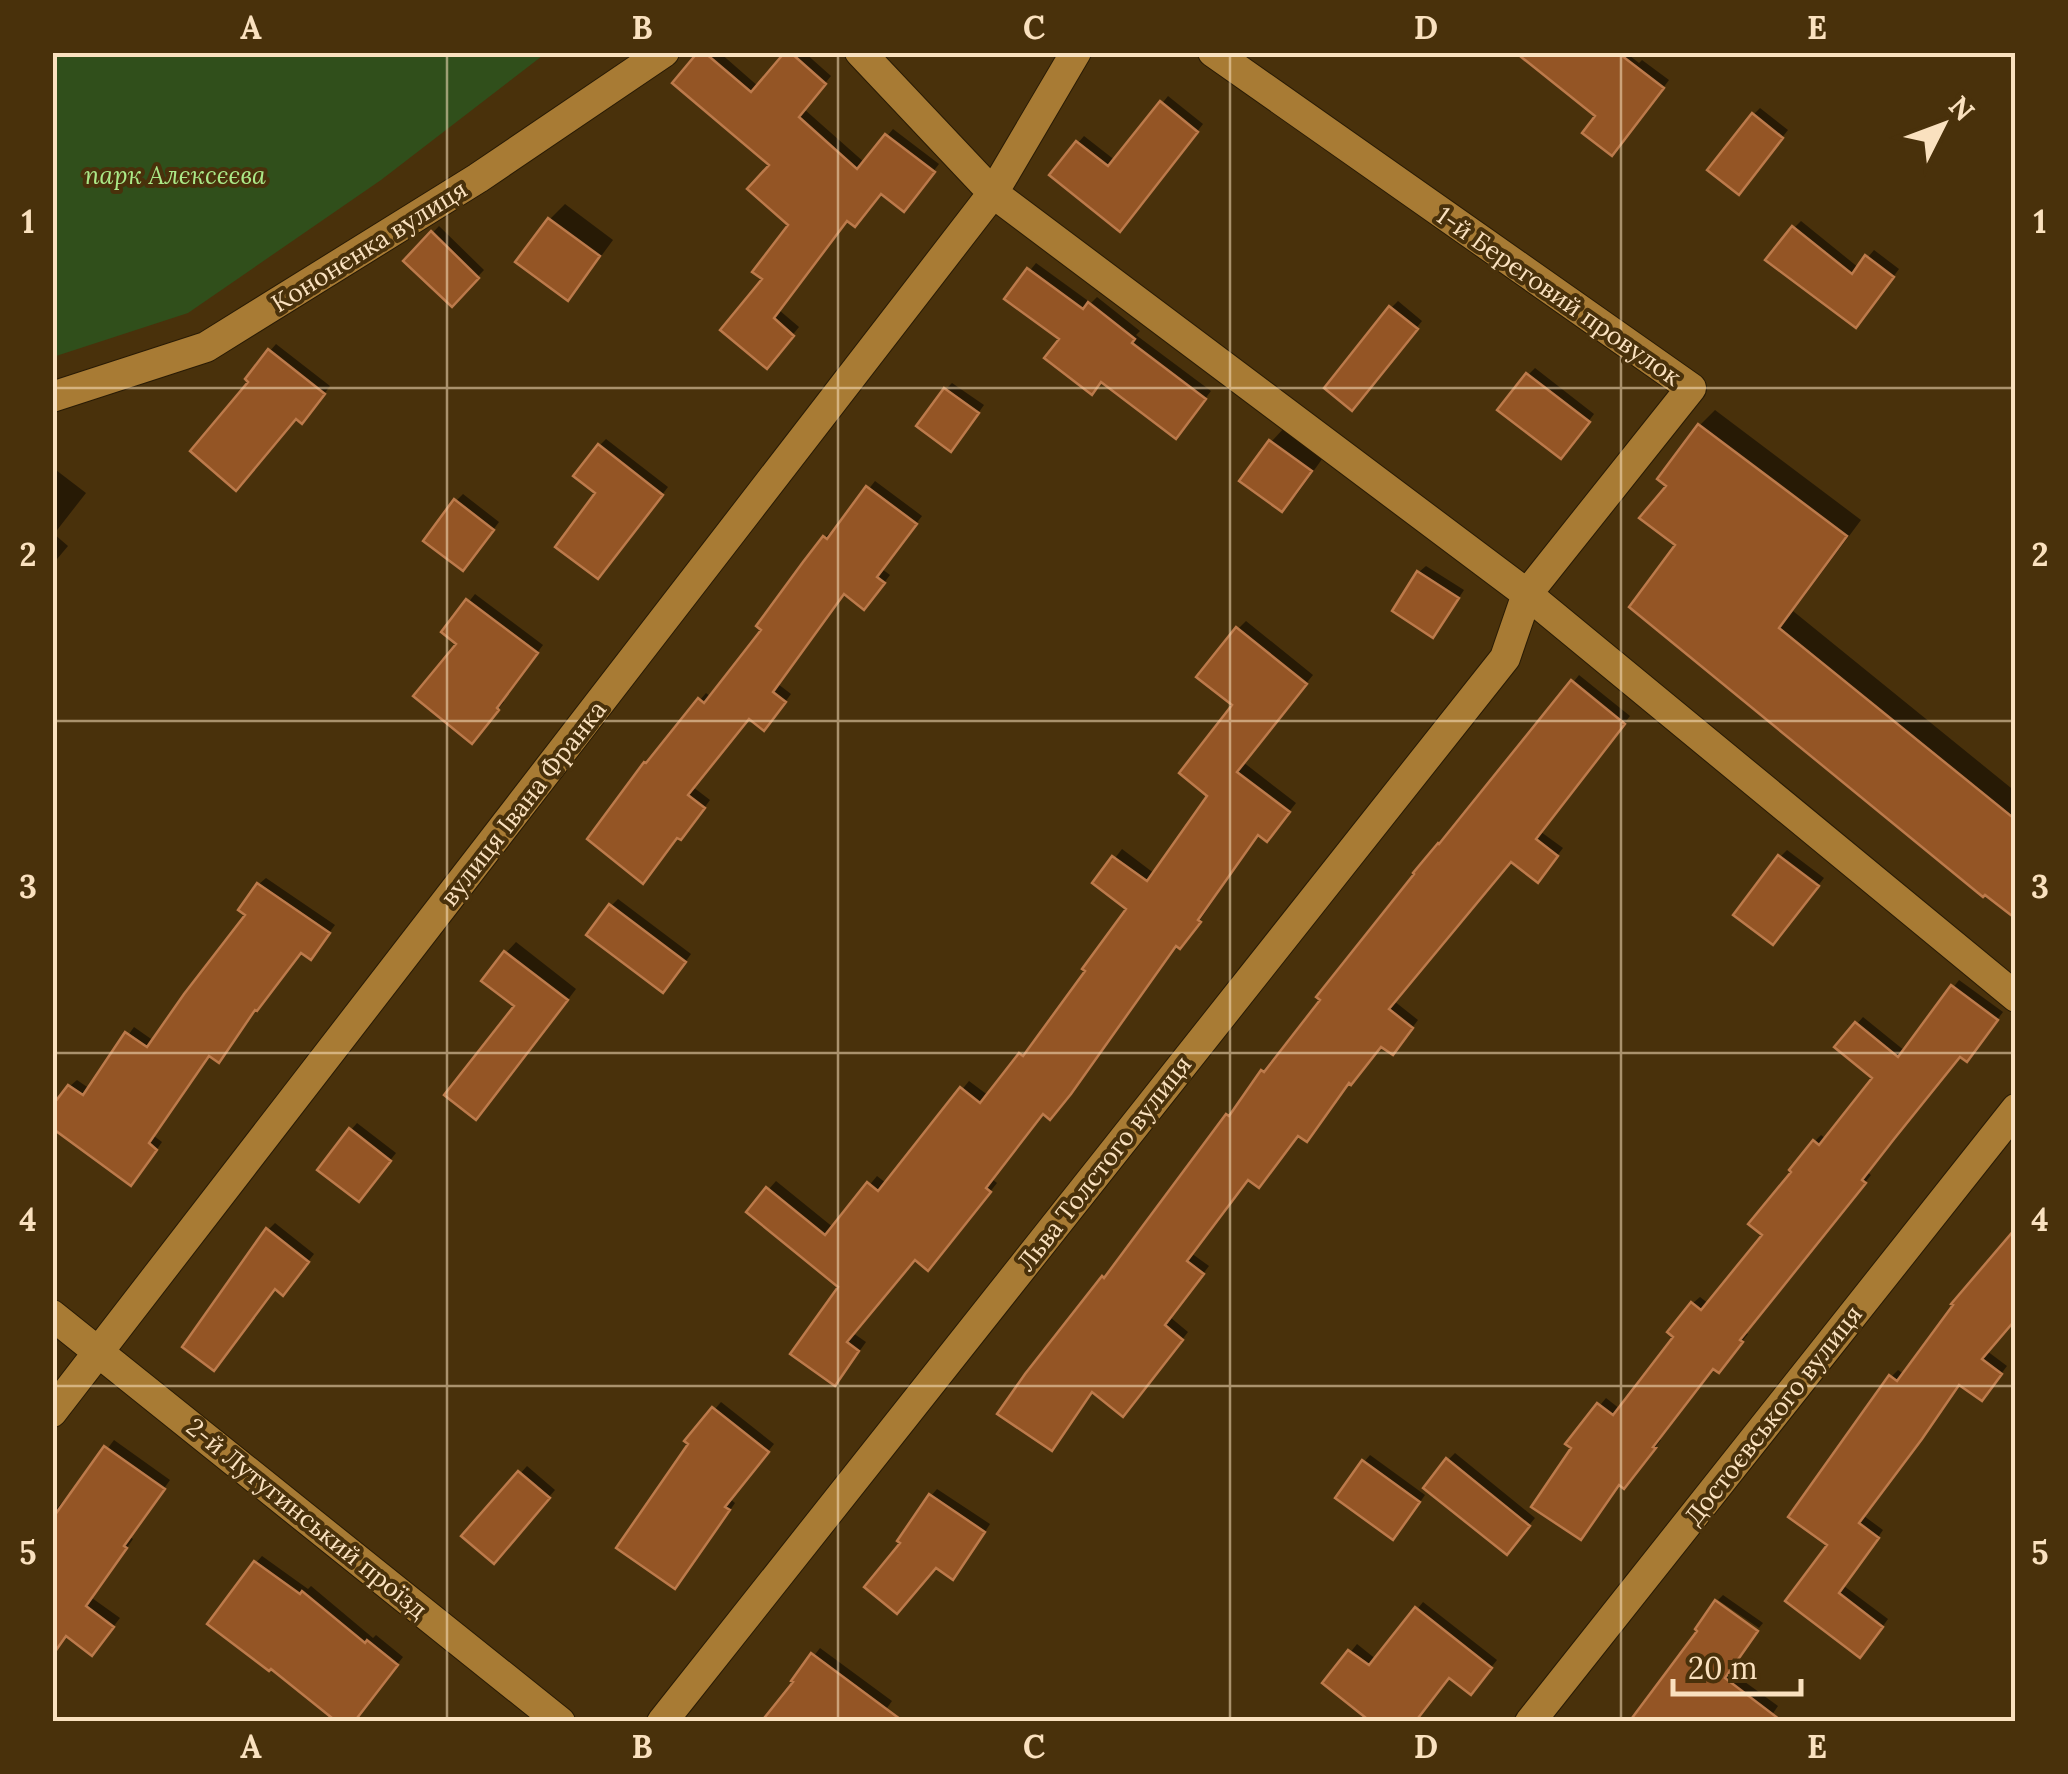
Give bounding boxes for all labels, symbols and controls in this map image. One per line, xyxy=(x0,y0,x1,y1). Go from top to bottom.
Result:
text: A xyxy=(240,7,262,48)
text: B xyxy=(631,7,653,48)
text: C xyxy=(1023,7,1045,48)
text: D xyxy=(1414,7,1438,48)
text: E xyxy=(1807,7,1827,48)
north arrow xyxy=(1893,75,1993,175)
text: N xyxy=(1941,88,1982,128)
park label: парк Алєксєєва xyxy=(84,159,266,191)
street label: Кононенка вулиця xyxy=(265,173,473,319)
street label: 1-й Береговий провулок xyxy=(1430,199,1688,393)
text: 1 xyxy=(22,201,35,242)
text: 1 xyxy=(2034,201,2047,242)
text: 2 xyxy=(19,534,37,575)
text: 2 xyxy=(2031,534,2049,575)
street label: вулиця Івана Франка xyxy=(433,694,613,912)
text: 3 xyxy=(19,866,37,907)
text: 3 xyxy=(2031,866,2049,907)
street label: Льва Толстого вулиця xyxy=(1010,1049,1198,1277)
text: 4 xyxy=(19,1199,37,1240)
text: 4 xyxy=(2031,1199,2049,1240)
street label: Достоєвського вулиця xyxy=(1677,1299,1869,1531)
street label: 2-й Лутугинський проїзд xyxy=(180,1411,434,1625)
text: 5 xyxy=(19,1532,37,1573)
text: 5 xyxy=(2031,1532,2049,1573)
scale bar xyxy=(1673,1634,1800,1696)
text: 20 m xyxy=(1688,1649,1757,1687)
text: A xyxy=(240,1726,262,1767)
text: B xyxy=(631,1726,653,1767)
text: C xyxy=(1023,1726,1045,1767)
text: D xyxy=(1414,1726,1438,1767)
text: E xyxy=(1807,1726,1827,1767)

